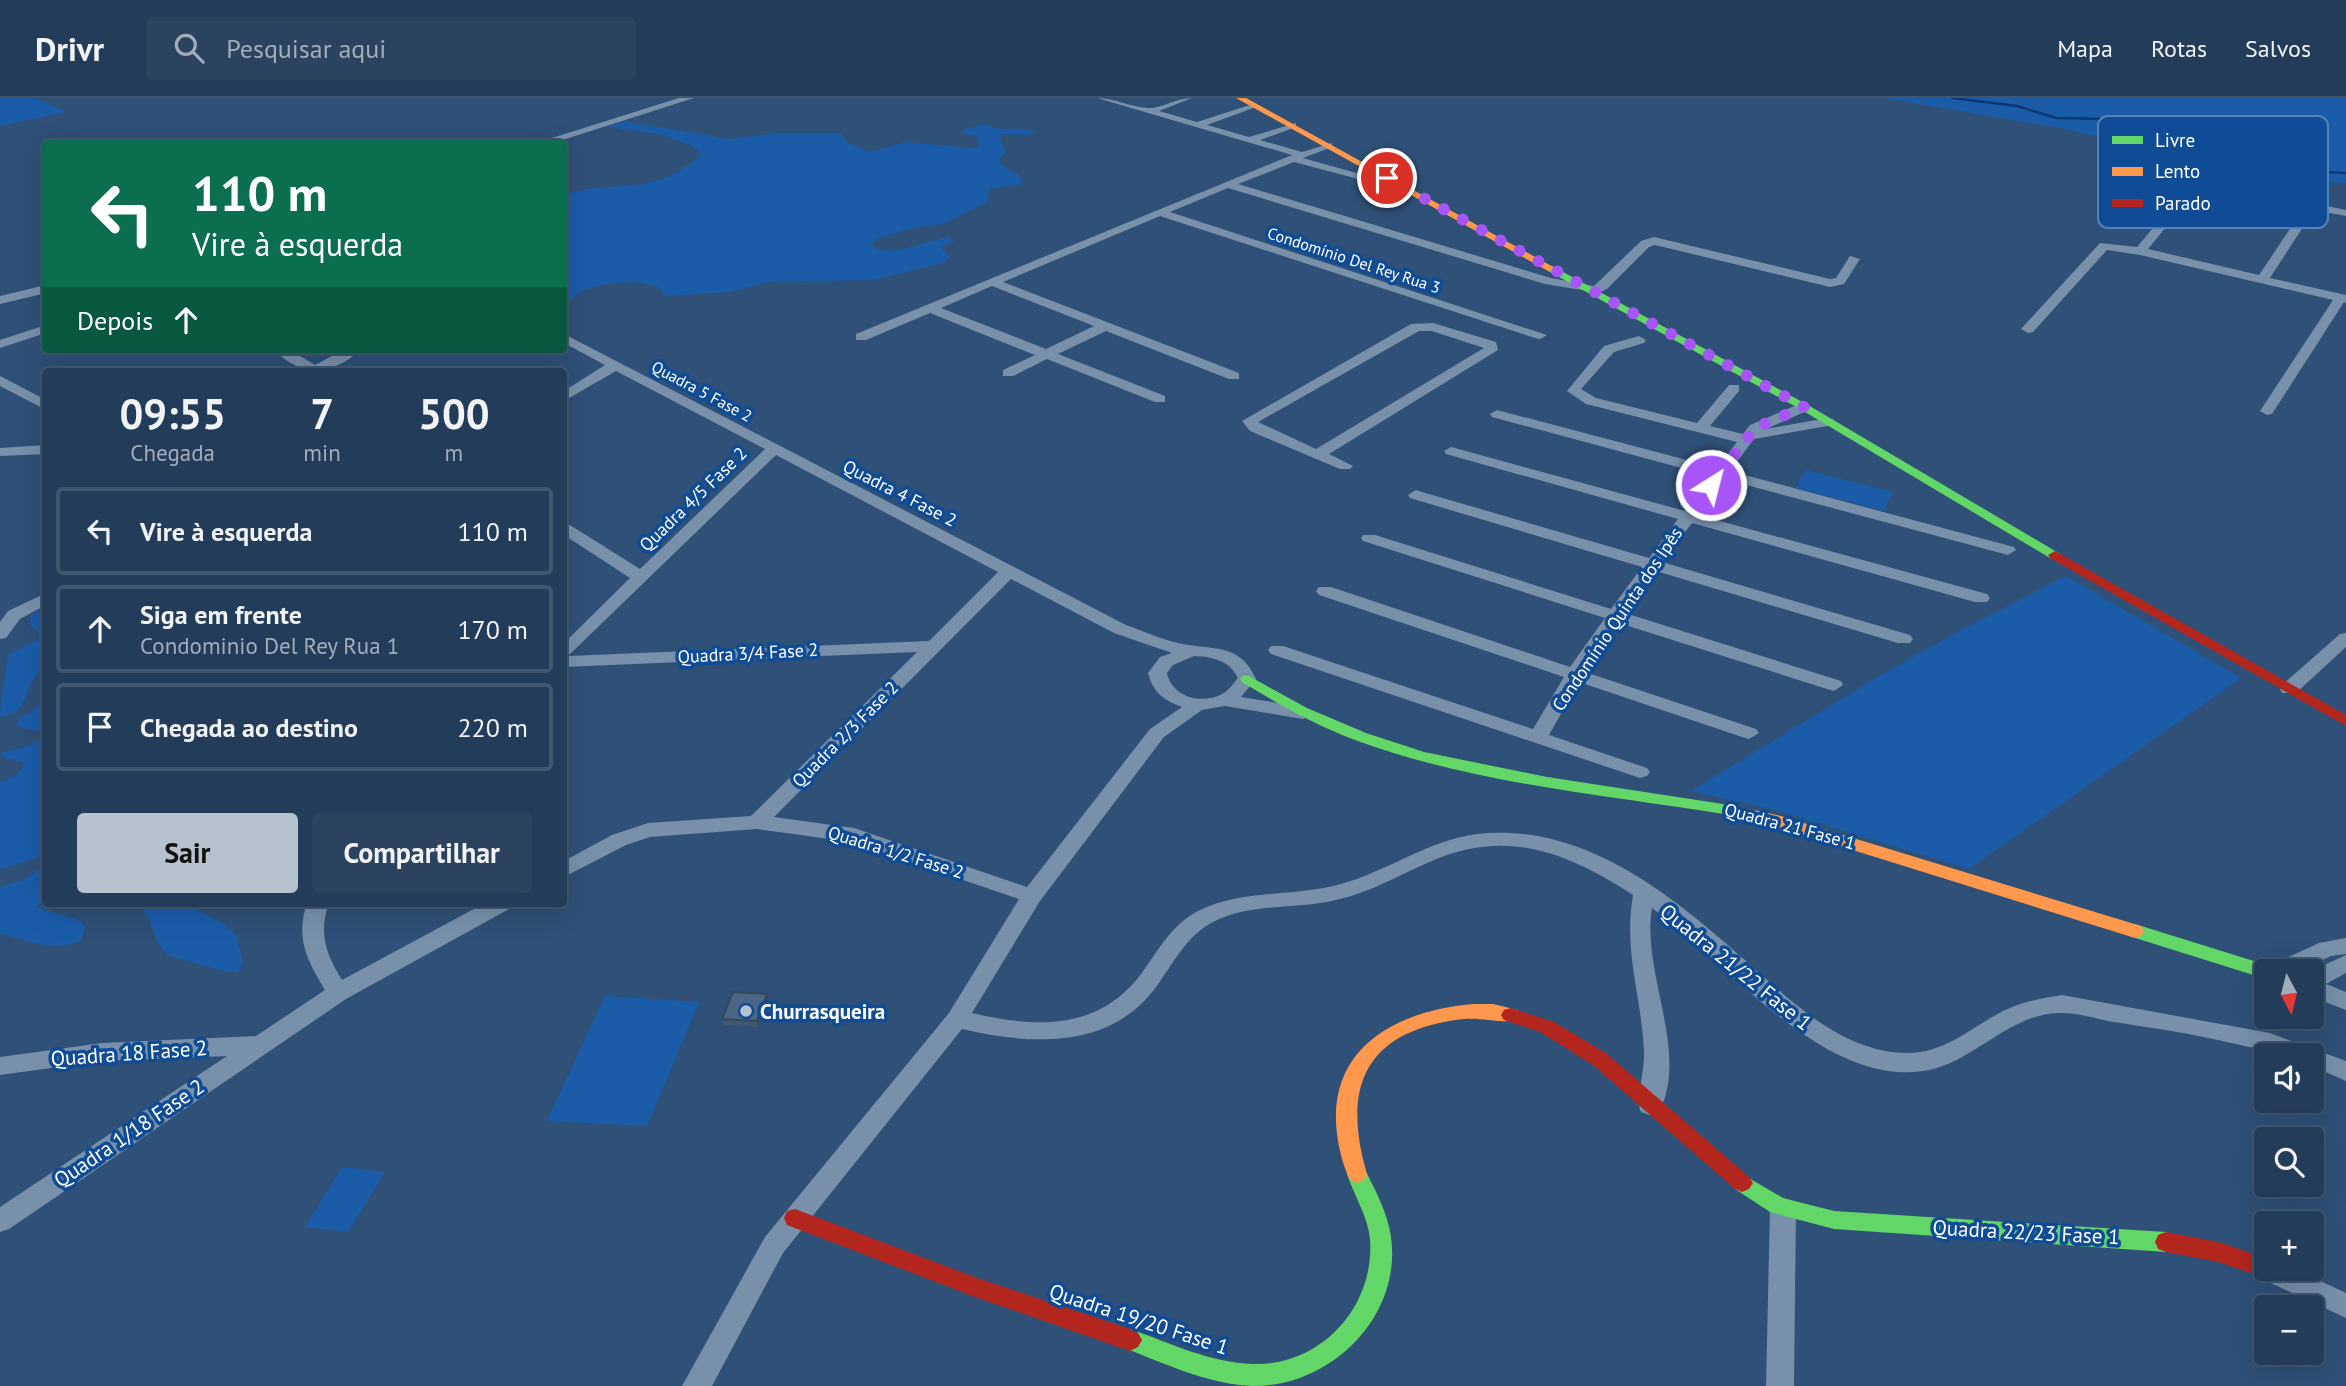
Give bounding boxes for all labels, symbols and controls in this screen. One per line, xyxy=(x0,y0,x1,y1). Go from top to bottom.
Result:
search box xyxy=(146,17,636,80)
text: Drivr xyxy=(35,27,104,70)
icon: search xyxy=(170,29,208,67)
text: Pesquisar aqui xyxy=(226,32,386,65)
text: Mapa xyxy=(2057,33,2113,64)
text: Rotas xyxy=(2151,33,2207,64)
text: Salvos xyxy=(2245,33,2311,64)
legend xyxy=(2098,116,2328,228)
text: Livre xyxy=(2155,128,2195,152)
pin xyxy=(1357,148,1417,208)
icon: arrive xyxy=(1368,159,1406,197)
text: Lento xyxy=(2155,159,2200,183)
text: 110 m xyxy=(192,161,327,225)
icon: left xyxy=(77,168,168,259)
text: Parado xyxy=(2155,191,2211,215)
text: Vire à esquerda xyxy=(192,223,403,265)
street label: Condomínio Del Rey Rua 3 xyxy=(1265,223,1443,297)
icon: ahead xyxy=(167,301,205,339)
text: Depois xyxy=(77,304,153,337)
street label: Quadra 5 Fase 2 xyxy=(648,356,756,426)
text: 09:55 xyxy=(119,386,226,441)
text: 7 xyxy=(310,386,334,441)
text: 500 xyxy=(418,386,490,441)
text: Chegada xyxy=(130,438,215,467)
text: min xyxy=(303,438,341,467)
text: m xyxy=(445,438,463,467)
street label: Quadra 4/5 Fase 2 xyxy=(634,442,752,556)
position arrow xyxy=(1674,448,1748,522)
street label: Quadra 4 Fase 2 xyxy=(839,454,961,532)
icon: left xyxy=(81,512,119,550)
text: Vire à esquerda xyxy=(140,515,312,548)
text: 110 m xyxy=(457,515,528,548)
street label: Condomínio Quinta dos Ipês xyxy=(1547,523,1687,715)
text: Siga em frente xyxy=(140,598,302,631)
icon: ahead xyxy=(81,610,119,648)
text: 170 m xyxy=(457,613,528,646)
text: Condominio Del Rey Rua 1 xyxy=(140,631,399,660)
street label: Quadra 3/4 Fase 2 xyxy=(677,638,819,668)
street label: Quadra 2/3 Fase 2 xyxy=(787,676,903,792)
icon: arrive xyxy=(81,708,119,746)
text: Chegada ao destino xyxy=(140,711,358,744)
text: 220 m xyxy=(457,711,528,744)
street label: Quadra 21 Fase 1 xyxy=(1722,797,1858,855)
button: Sair xyxy=(77,813,298,893)
button: Compartilhar xyxy=(312,813,532,893)
street label: Quadra 1/2 Fase 2 xyxy=(825,820,967,884)
street label: Quadra 21/22 Fase 1 xyxy=(1655,898,1817,1036)
north arrow xyxy=(2254,959,2324,1029)
map controls xyxy=(2254,959,2324,1365)
place label: Churrasqueira xyxy=(760,998,885,1025)
marker: Churrasqueira xyxy=(738,1003,754,1019)
street label: Quadra 18 Fase 2 xyxy=(50,1034,208,1072)
button: sound xyxy=(2254,1043,2324,1113)
street label: Quadra 1/18 Fase 2 xyxy=(49,1073,209,1193)
button: search xyxy=(2254,1127,2324,1197)
button: + xyxy=(2254,1211,2324,1281)
street label: Quadra 22/23 Fase 1 xyxy=(1932,1214,2120,1250)
street label: Quadra 19/20 Fase 1 xyxy=(1046,1277,1232,1361)
button: − xyxy=(2254,1295,2324,1365)

